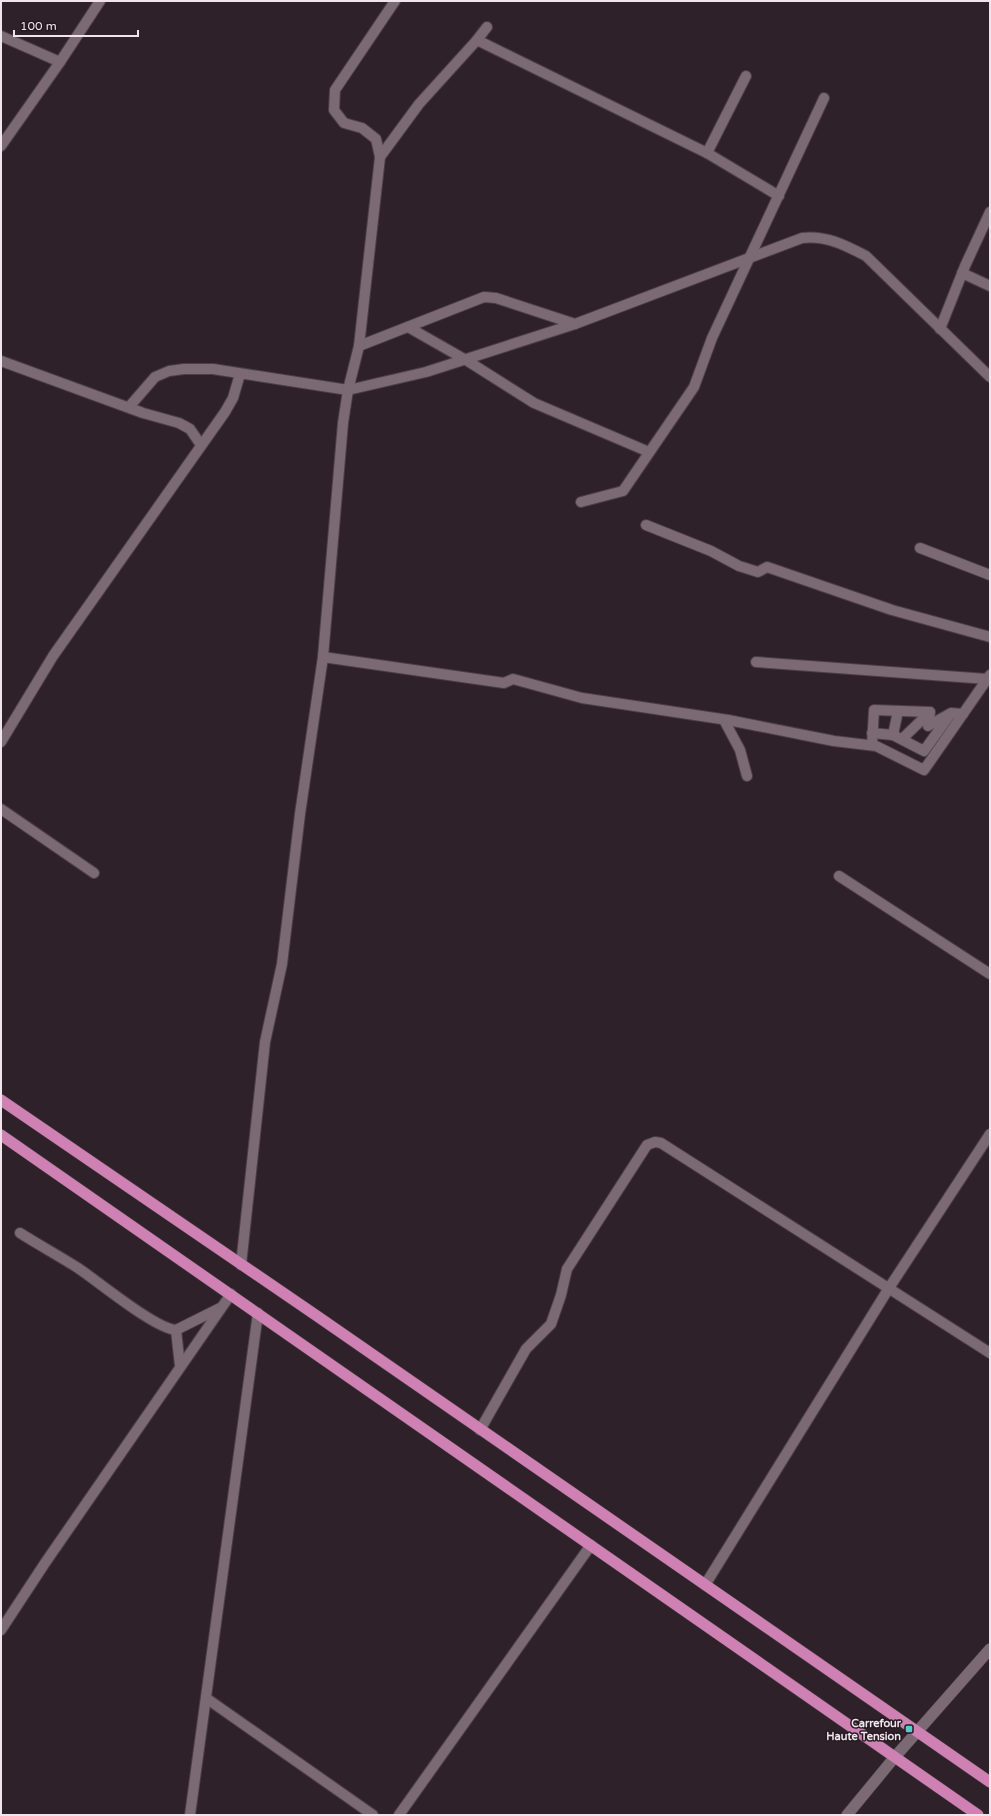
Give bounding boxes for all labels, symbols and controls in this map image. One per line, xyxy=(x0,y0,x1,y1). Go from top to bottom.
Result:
scale bar xyxy=(14,12,138,38)
text: 100 m xyxy=(20,19,57,33)
place label: Carrefour Haute Tension xyxy=(826,1717,902,1743)
marker: Carrefour Haute Tension xyxy=(904,1724,914,1734)

